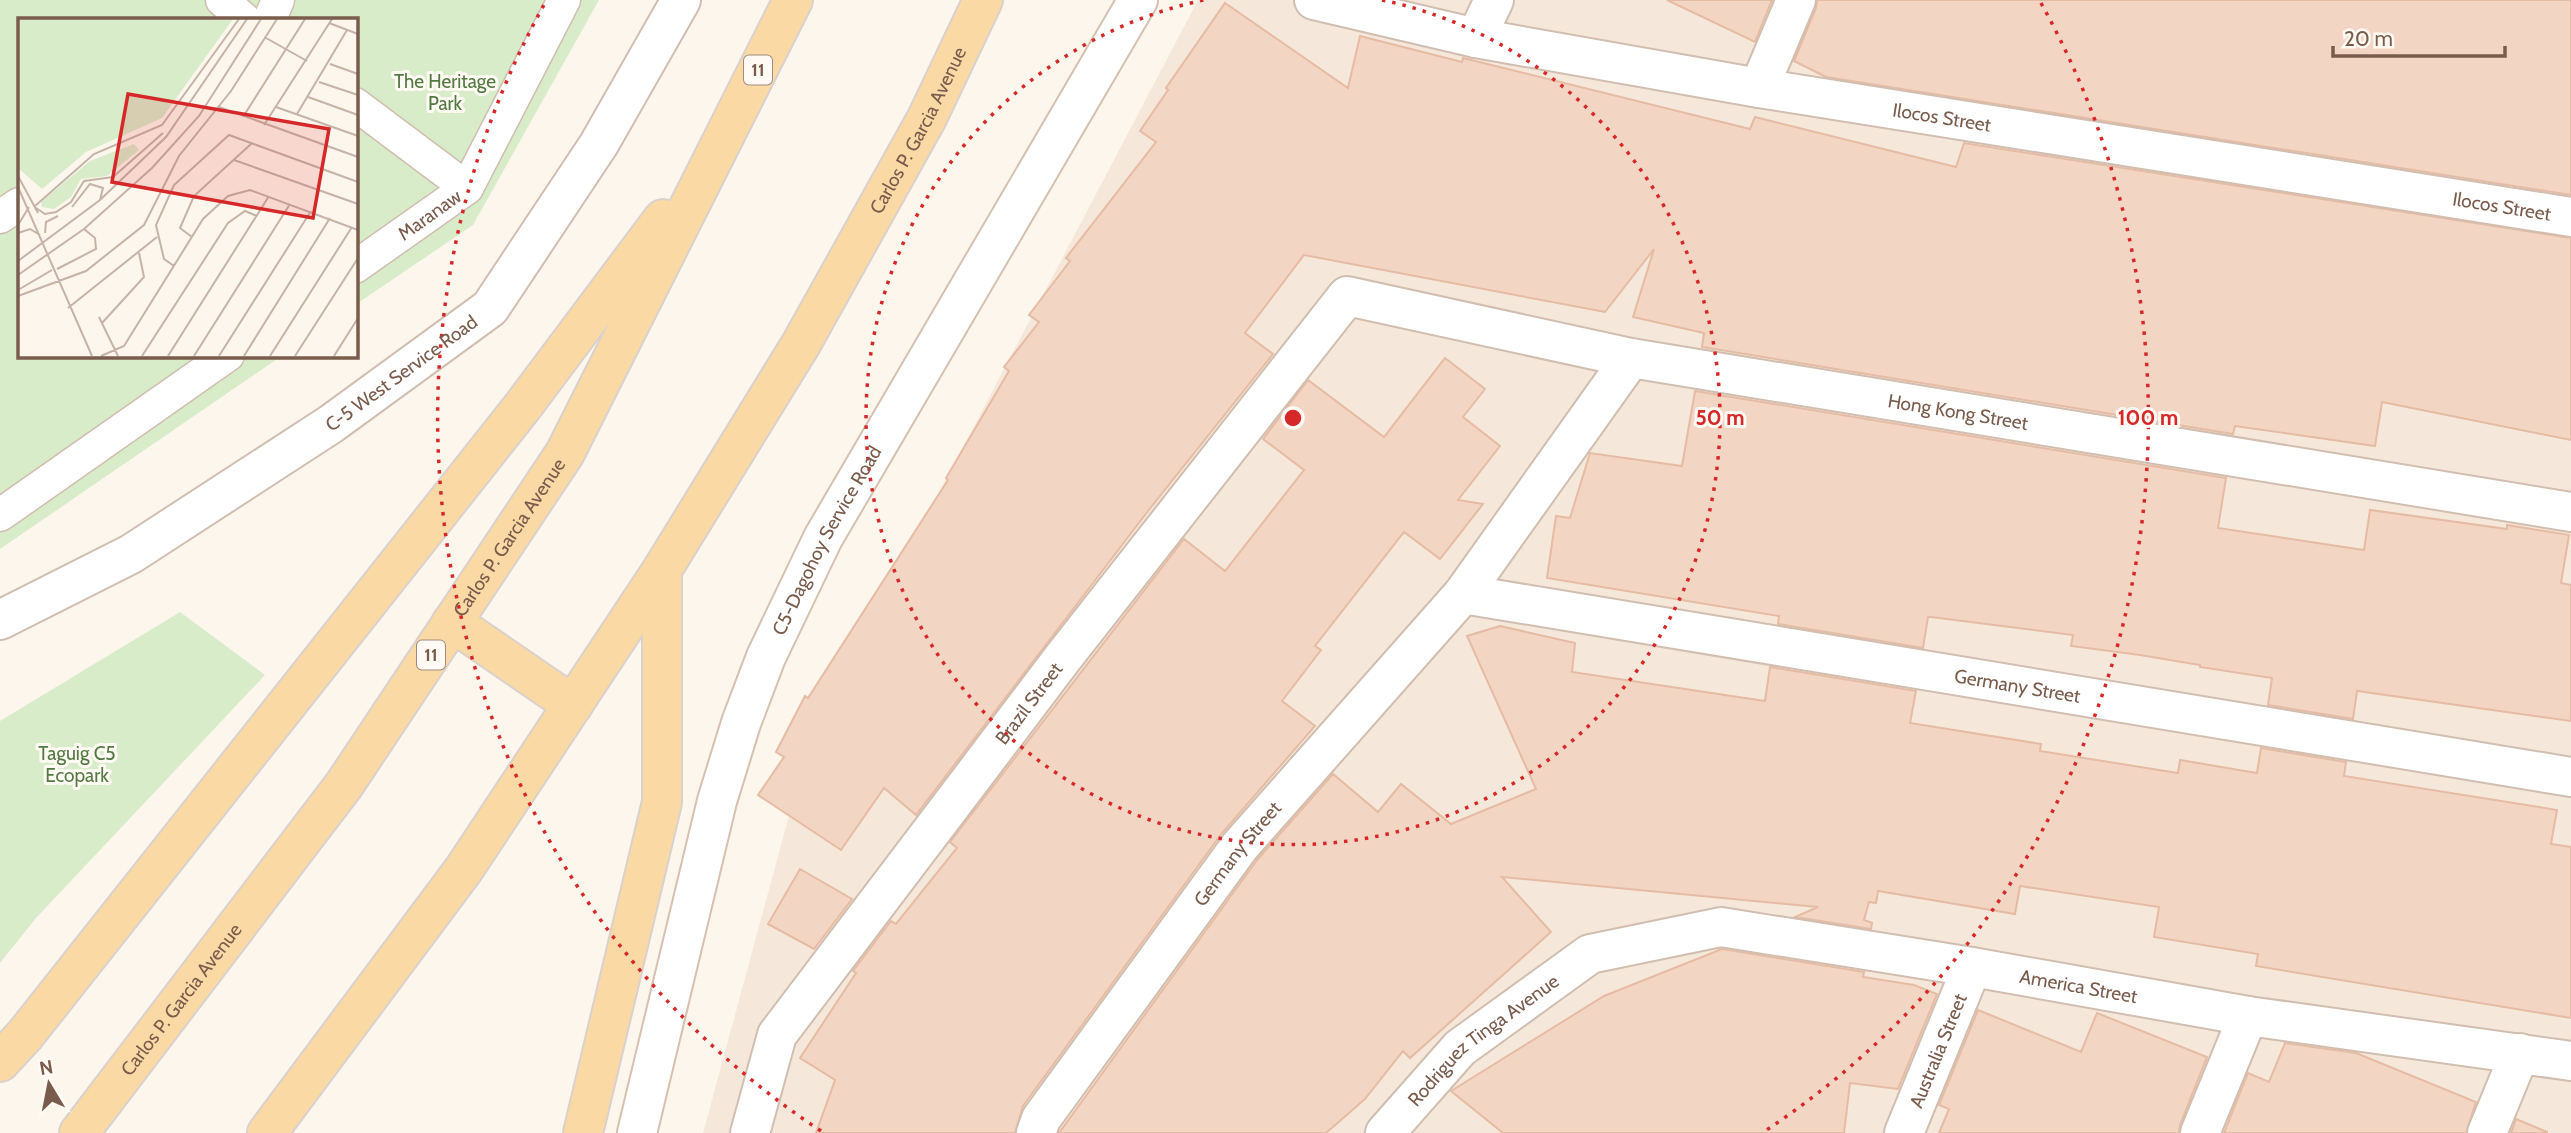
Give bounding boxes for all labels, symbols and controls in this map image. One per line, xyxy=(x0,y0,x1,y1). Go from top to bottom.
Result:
scale bar xyxy=(2333,14,2504,58)
inset map xyxy=(18,18,357,357)
text: 20 m xyxy=(2344,26,2393,51)
street label: Carlos P. Garcia Avenue xyxy=(864,43,971,218)
road number: 11 xyxy=(744,56,772,84)
park label: The Heritage Park xyxy=(394,70,496,115)
street label: Ilocos Street xyxy=(1891,98,1993,136)
street label: Maranaw xyxy=(393,184,466,245)
street label: Ilocos Street xyxy=(2451,187,2553,225)
street label: C-5 West Service Road xyxy=(321,310,482,436)
street label: Hong Kong Street xyxy=(1886,389,2030,434)
text: 50 m xyxy=(1695,405,1745,430)
text: 100 m xyxy=(2118,405,2178,430)
centre of rings xyxy=(1281,406,1305,430)
street label: C5-Dagohoy Service Road xyxy=(767,442,886,639)
street label: Carlos P. Garcia Avenue xyxy=(448,453,570,621)
road number: 11 xyxy=(417,640,445,670)
street label: Brazil Street xyxy=(990,657,1067,749)
street label: Germany Street xyxy=(1953,664,2083,707)
park label: Taguig C5 Ecopark xyxy=(38,742,116,787)
street label: Germany Street xyxy=(1189,796,1286,910)
street label: Carlos P. Garcia Avenue xyxy=(115,918,246,1080)
street label: America Street xyxy=(2018,964,2140,1008)
street label: Rodriguez Tinga Avenue xyxy=(1403,969,1563,1111)
street label: Australia Street xyxy=(1904,990,1972,1111)
north arrow xyxy=(14,1049,84,1119)
text: N xyxy=(38,1055,55,1080)

